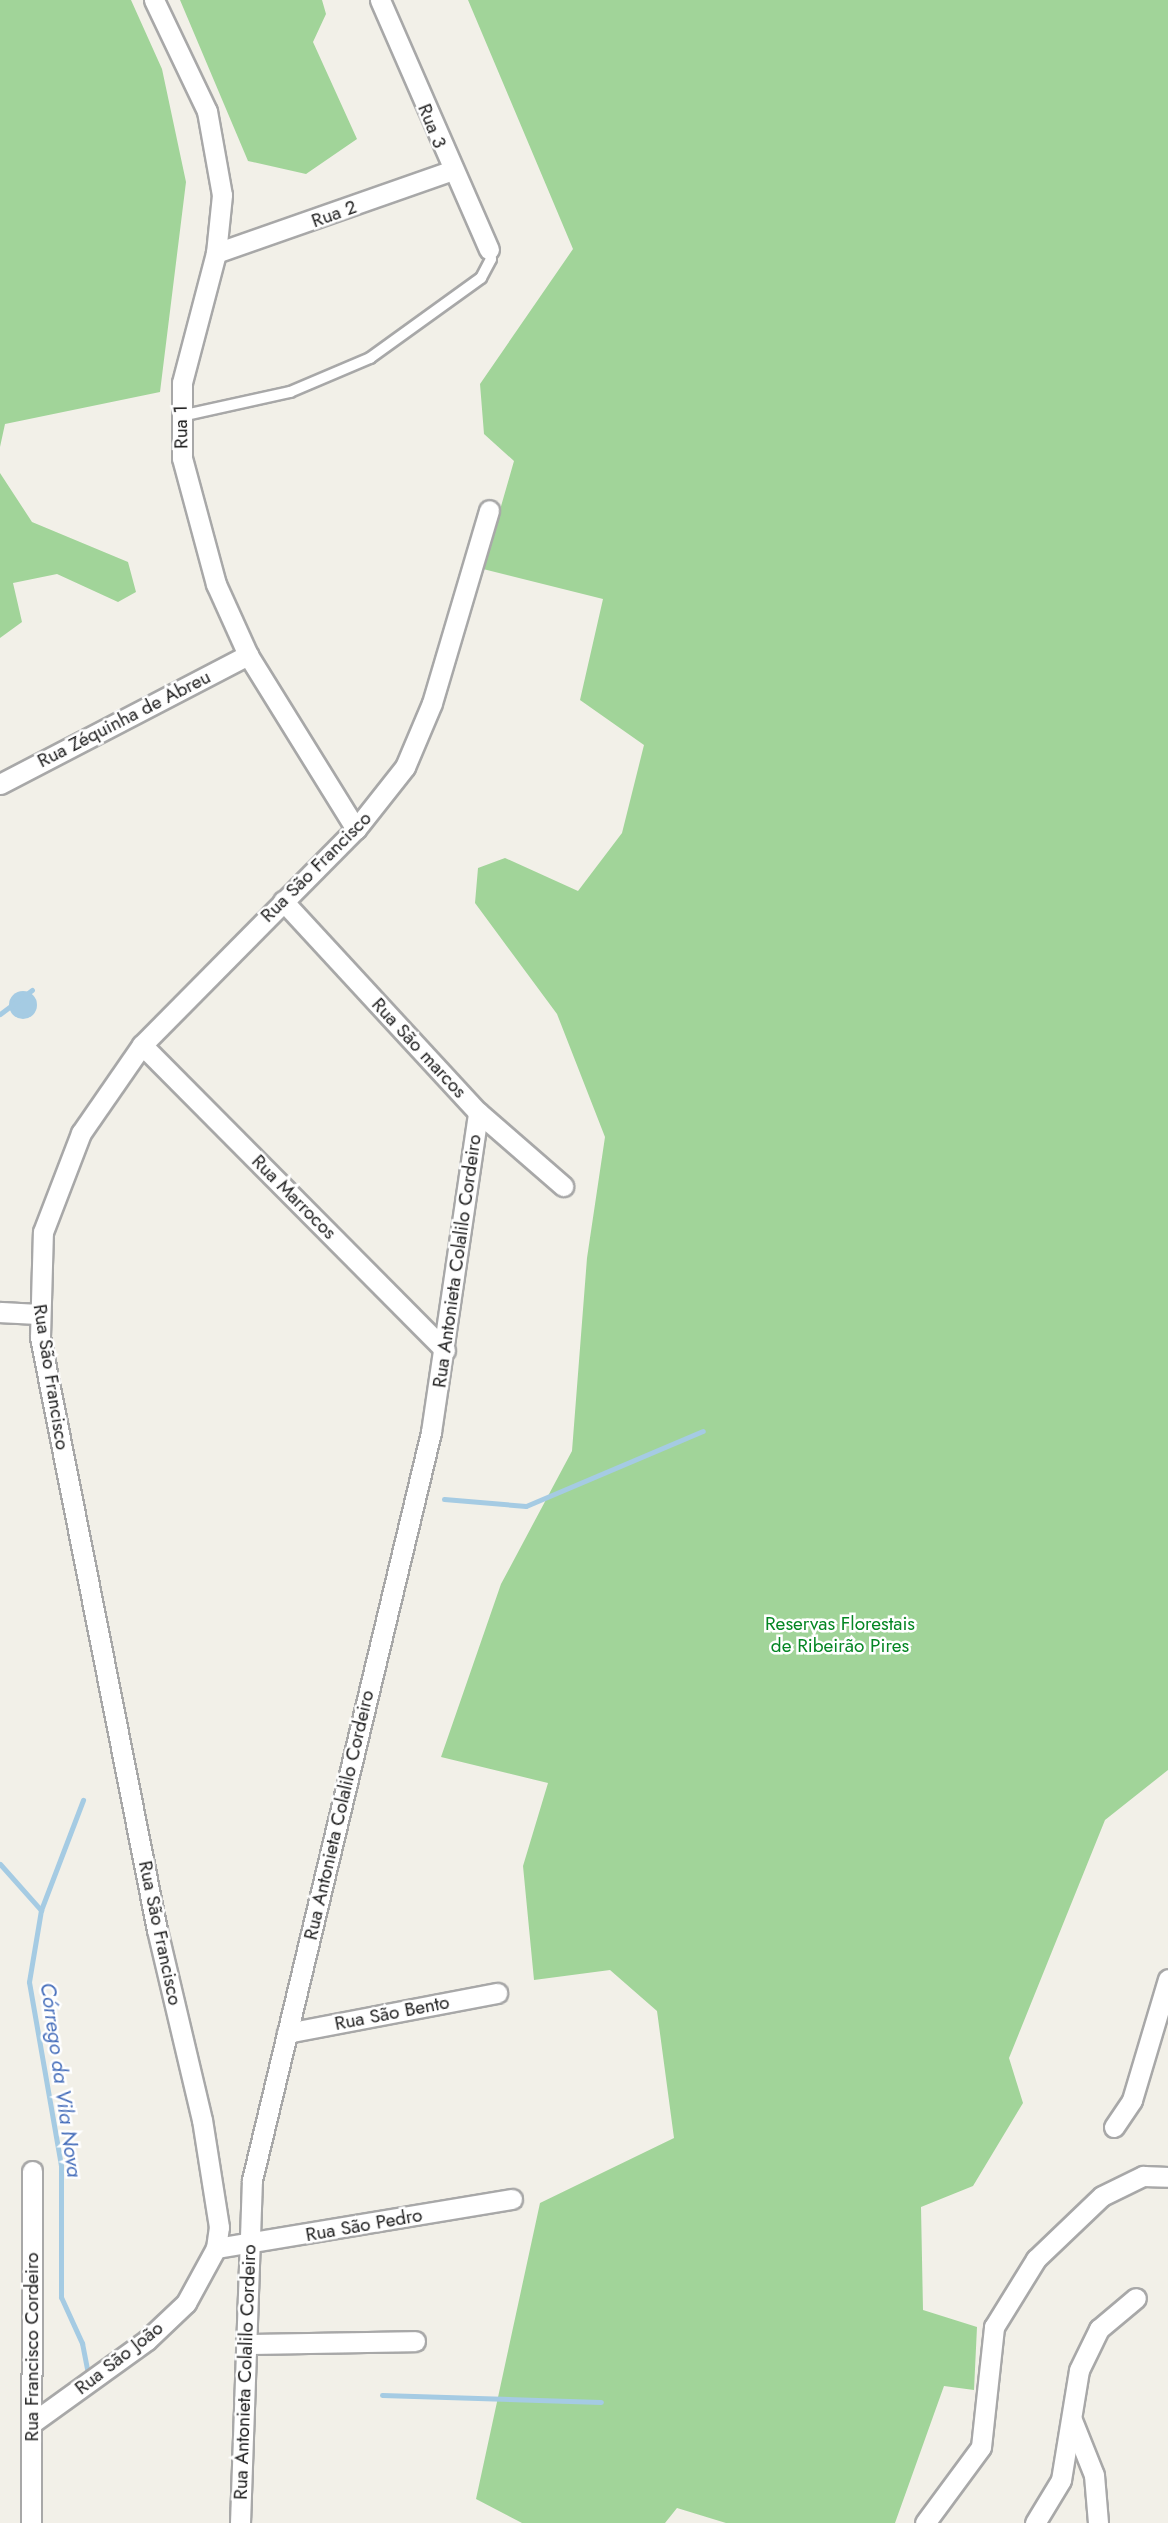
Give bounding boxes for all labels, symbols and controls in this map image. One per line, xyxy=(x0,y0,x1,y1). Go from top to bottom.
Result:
street label: Rua 3 xyxy=(413,100,451,152)
street label: Rua 2 xyxy=(308,195,360,233)
street label: Rua 1 xyxy=(169,405,193,449)
street label: Rua Zéquinha de Abreu xyxy=(34,665,214,773)
street label: Rua São Francisco xyxy=(256,807,376,927)
street label: Rua São marcos xyxy=(367,993,471,1103)
street label: Rua Antonieta Colalilo Cordeiro xyxy=(428,1133,486,1389)
street label: Rua Marrocos xyxy=(247,1150,341,1244)
street label: Rua São Francisco xyxy=(28,1303,74,1451)
park label: Reservas Florestais de Ribeirão Pires xyxy=(765,1613,915,1657)
street label: Rua Antonieta Colalilo Cordeiro xyxy=(299,1688,379,1942)
street label: Rua São Francisco xyxy=(134,1859,186,2007)
water label: Córrego da Vila Nova xyxy=(35,1981,87,2179)
street label: Rua São Bento xyxy=(333,1991,451,2035)
street label: Rua São Pedro xyxy=(304,2204,424,2246)
street label: Rua Antonieta Colalilo Cordeiro xyxy=(229,2244,261,2500)
street label: Rua Francisco Cordeiro xyxy=(21,2252,43,2442)
street label: Rua São João xyxy=(70,2316,168,2400)

